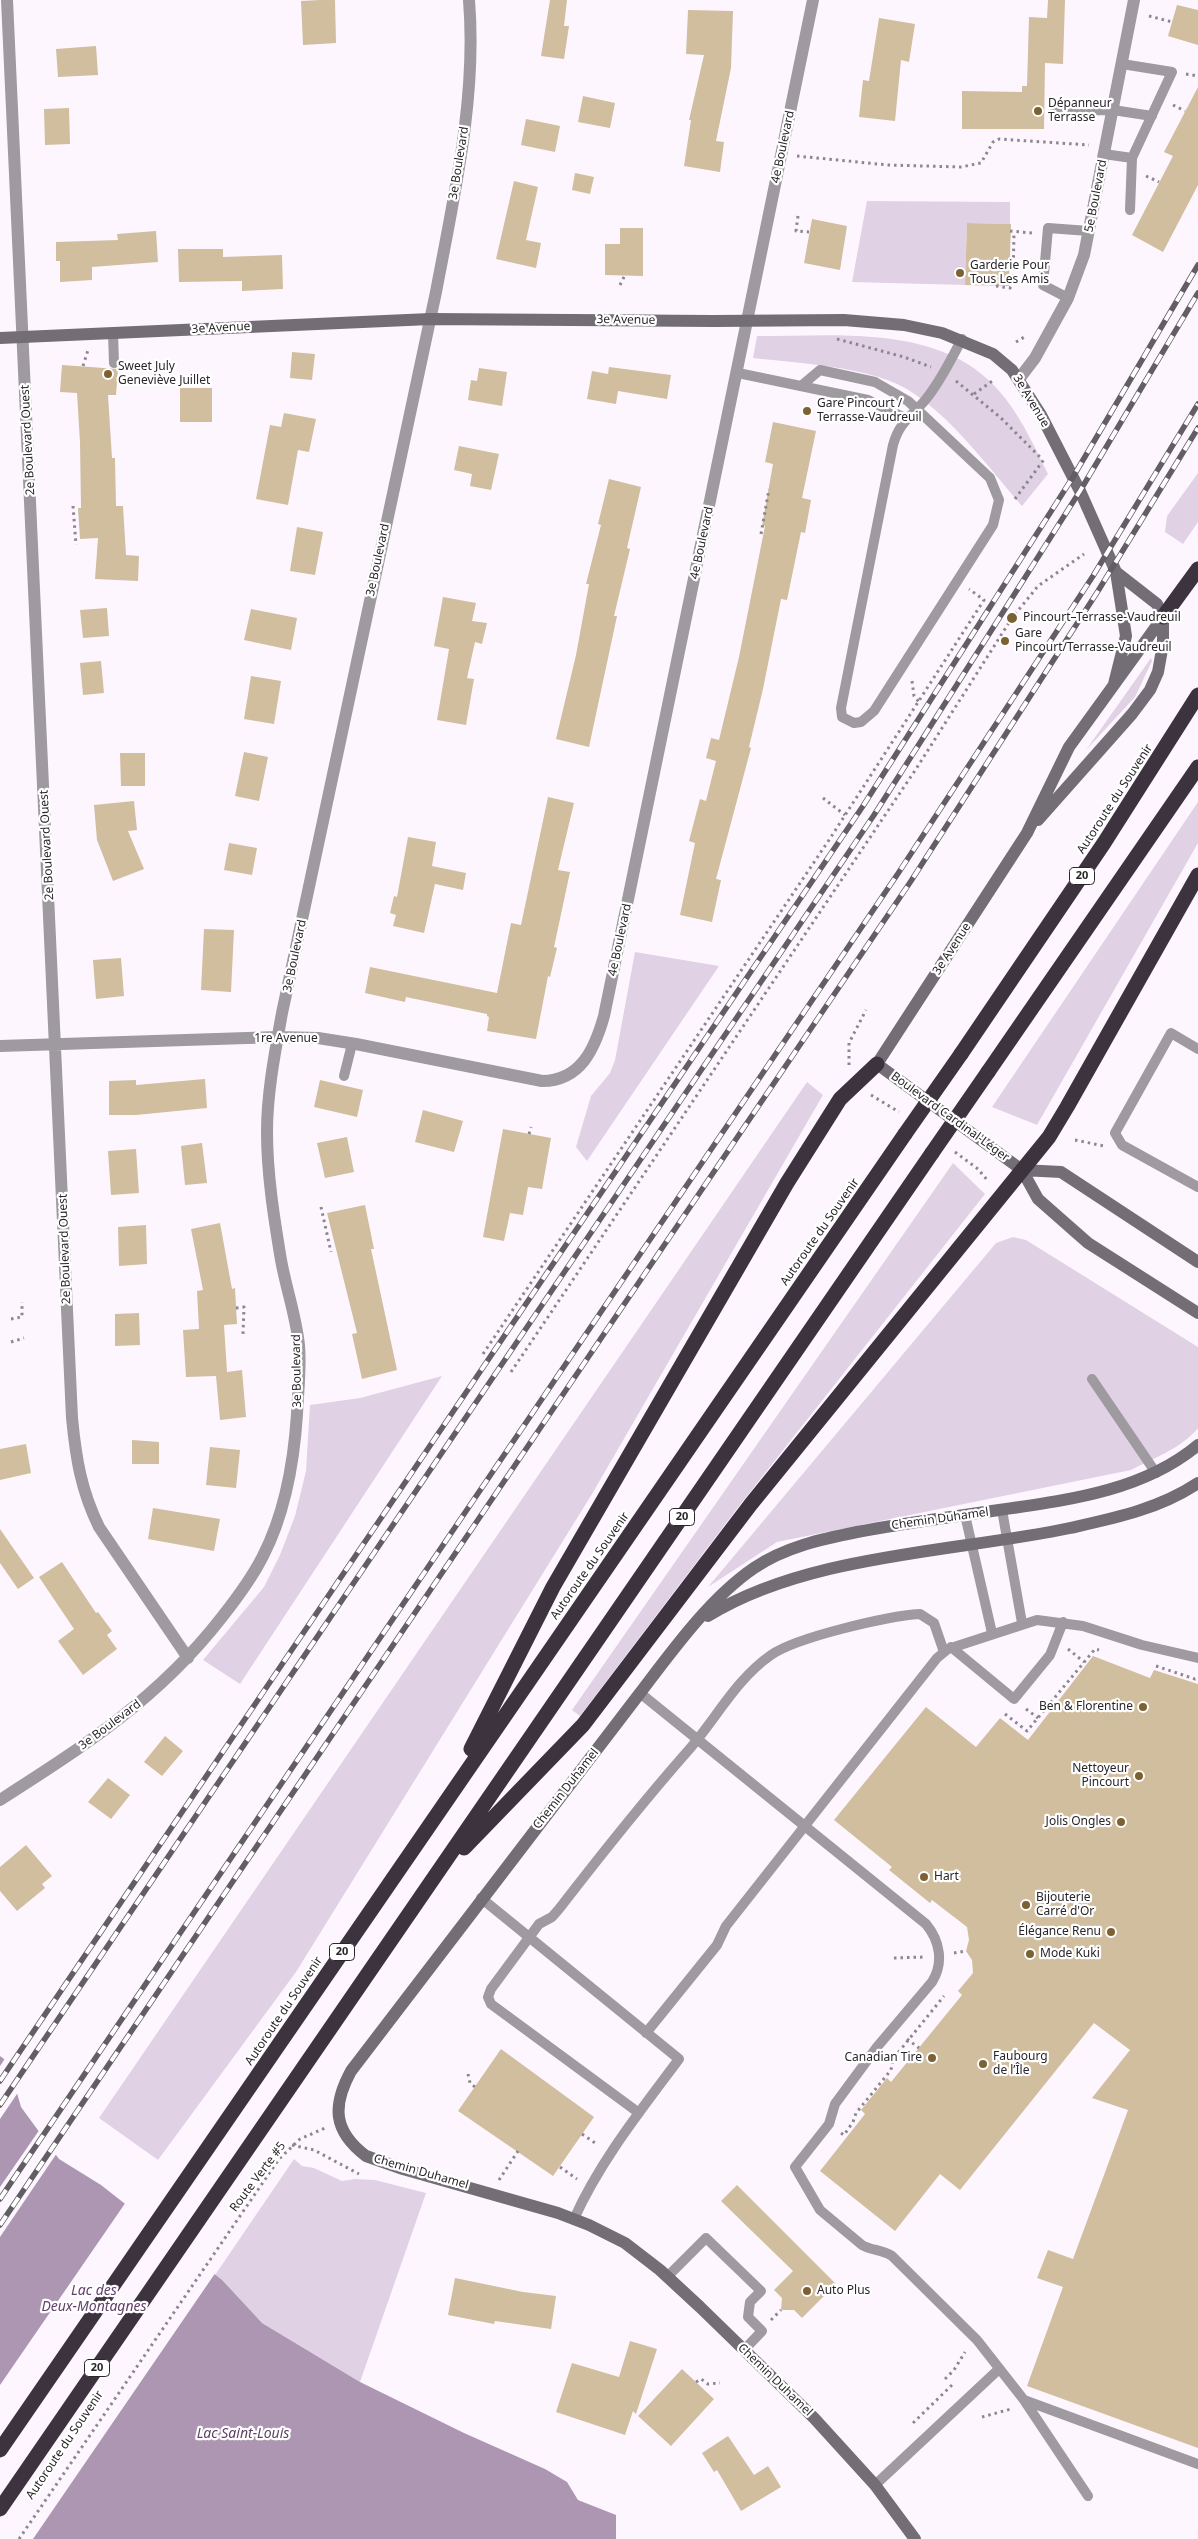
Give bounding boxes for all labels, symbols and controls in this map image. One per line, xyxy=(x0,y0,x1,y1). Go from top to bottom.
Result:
place label: Dépanneur Terrasse xyxy=(1048,97,1112,125)
marker: Dépanneur Terrasse xyxy=(1032,105,1044,117)
street label: 4e Boulevard xyxy=(768,109,798,185)
street label: 3e Boulevard xyxy=(446,125,472,201)
street label: 5e Boulevard xyxy=(1082,158,1110,234)
place label: Garderie Pour Tous Les Amis xyxy=(970,259,1049,287)
marker: Garderie Pour Tous Les Amis xyxy=(954,267,966,279)
street label: 3e Avenue xyxy=(596,312,656,328)
street label: 3e Avenue xyxy=(191,319,251,337)
place label: Sweet July Geneviève Juillet xyxy=(118,360,210,388)
marker: Sweet July Geneviève Juillet xyxy=(102,368,114,380)
street label: 3e Avenue xyxy=(1010,372,1052,430)
street label: 2e Boulevard Ouest xyxy=(18,384,38,496)
place label: Gare Pincourt / Terrasse-Vaudreuil xyxy=(817,397,922,425)
marker: Gare Pincourt / Terrasse-Vaudreuil xyxy=(801,405,813,417)
street label: 4e Boulevard xyxy=(687,505,717,581)
street label: 3e Boulevard xyxy=(363,522,393,598)
marker: Pincourt–Terrasse-Vaudreuil xyxy=(1005,611,1019,625)
place label: Pincourt–Terrasse-Vaudreuil xyxy=(1023,611,1181,625)
place label: Gare Pincourt/Terrasse-Vaudreuil xyxy=(1015,627,1172,655)
marker: Gare Pincourt/Terrasse-Vaudreuil xyxy=(999,635,1011,647)
street label: Autoroute du Souvenir xyxy=(1074,741,1156,857)
street label: 2e Boulevard Ouest xyxy=(37,789,57,901)
road number: 20 xyxy=(1070,868,1094,884)
street label: 4e Boulevard xyxy=(605,902,635,978)
street label: 3e Boulevard xyxy=(280,918,310,994)
street label: 3e Avenue xyxy=(930,920,974,978)
street label: 1re Avenue xyxy=(254,1032,318,1046)
street label: Boulevard Cardinal-Léger xyxy=(888,1069,1012,1165)
street label: Autoroute du Souvenir xyxy=(777,1176,863,1288)
street label: 2e Boulevard Ouest xyxy=(56,1194,74,1304)
street label: 3e Boulevard xyxy=(289,1334,305,1408)
street label: Chemin Duhamel xyxy=(890,1505,990,1533)
road number: 20 xyxy=(670,1508,694,1525)
street label: Autoroute du Souvenir xyxy=(547,1510,633,1622)
street label: 3e Boulevard xyxy=(76,1697,144,1753)
place label: Ben & Florentine xyxy=(1039,1700,1133,1714)
marker: Ben & Florentine xyxy=(1137,1701,1149,1713)
street label: Chemin Duhamel xyxy=(530,1746,602,1832)
place label: Nettoyeur Pincourt xyxy=(1072,1762,1129,1790)
marker: Nettoyeur Pincourt xyxy=(1133,1770,1145,1782)
place label: Jolis Ongles xyxy=(1046,1815,1111,1829)
marker: Jolis Ongles xyxy=(1115,1816,1127,1828)
place label: Hart xyxy=(934,1870,959,1884)
marker: Hart xyxy=(918,1871,930,1883)
place label: Bijouterie Carré d'Or xyxy=(1036,1891,1094,1919)
marker: Bijouterie Carré d'Or xyxy=(1020,1899,1032,1911)
place label: Élégance Renu xyxy=(1018,1925,1101,1939)
marker: Élégance Renu xyxy=(1105,1926,1117,1938)
road number: 20 xyxy=(330,1944,354,1960)
place label: Mode Kuki xyxy=(1040,1947,1100,1961)
marker: Mode Kuki xyxy=(1024,1948,1036,1960)
street label: Autoroute du Souvenir xyxy=(242,1954,326,2068)
place label: Faubourg de l’Île xyxy=(993,2050,1048,2078)
place label: Canadian Tire xyxy=(845,2051,922,2065)
marker: Canadian Tire xyxy=(926,2052,938,2064)
marker: Faubourg de l’Île xyxy=(977,2058,989,2070)
street label: Route Verte #5 xyxy=(227,2139,289,2215)
street label: Chemin Duhamel xyxy=(372,2152,470,2192)
water label: Lac des Deux-Montagnes xyxy=(41,2283,147,2316)
place label: Auto Plus xyxy=(817,2284,870,2298)
marker: Auto Plus xyxy=(801,2285,813,2297)
street label: Chemin Duhamel xyxy=(735,2341,815,2419)
road number: 20 xyxy=(84,2360,110,2376)
street label: Autoroute du Souvenir xyxy=(23,2388,107,2502)
water label: Lac Saint-Louis xyxy=(197,2426,289,2442)

